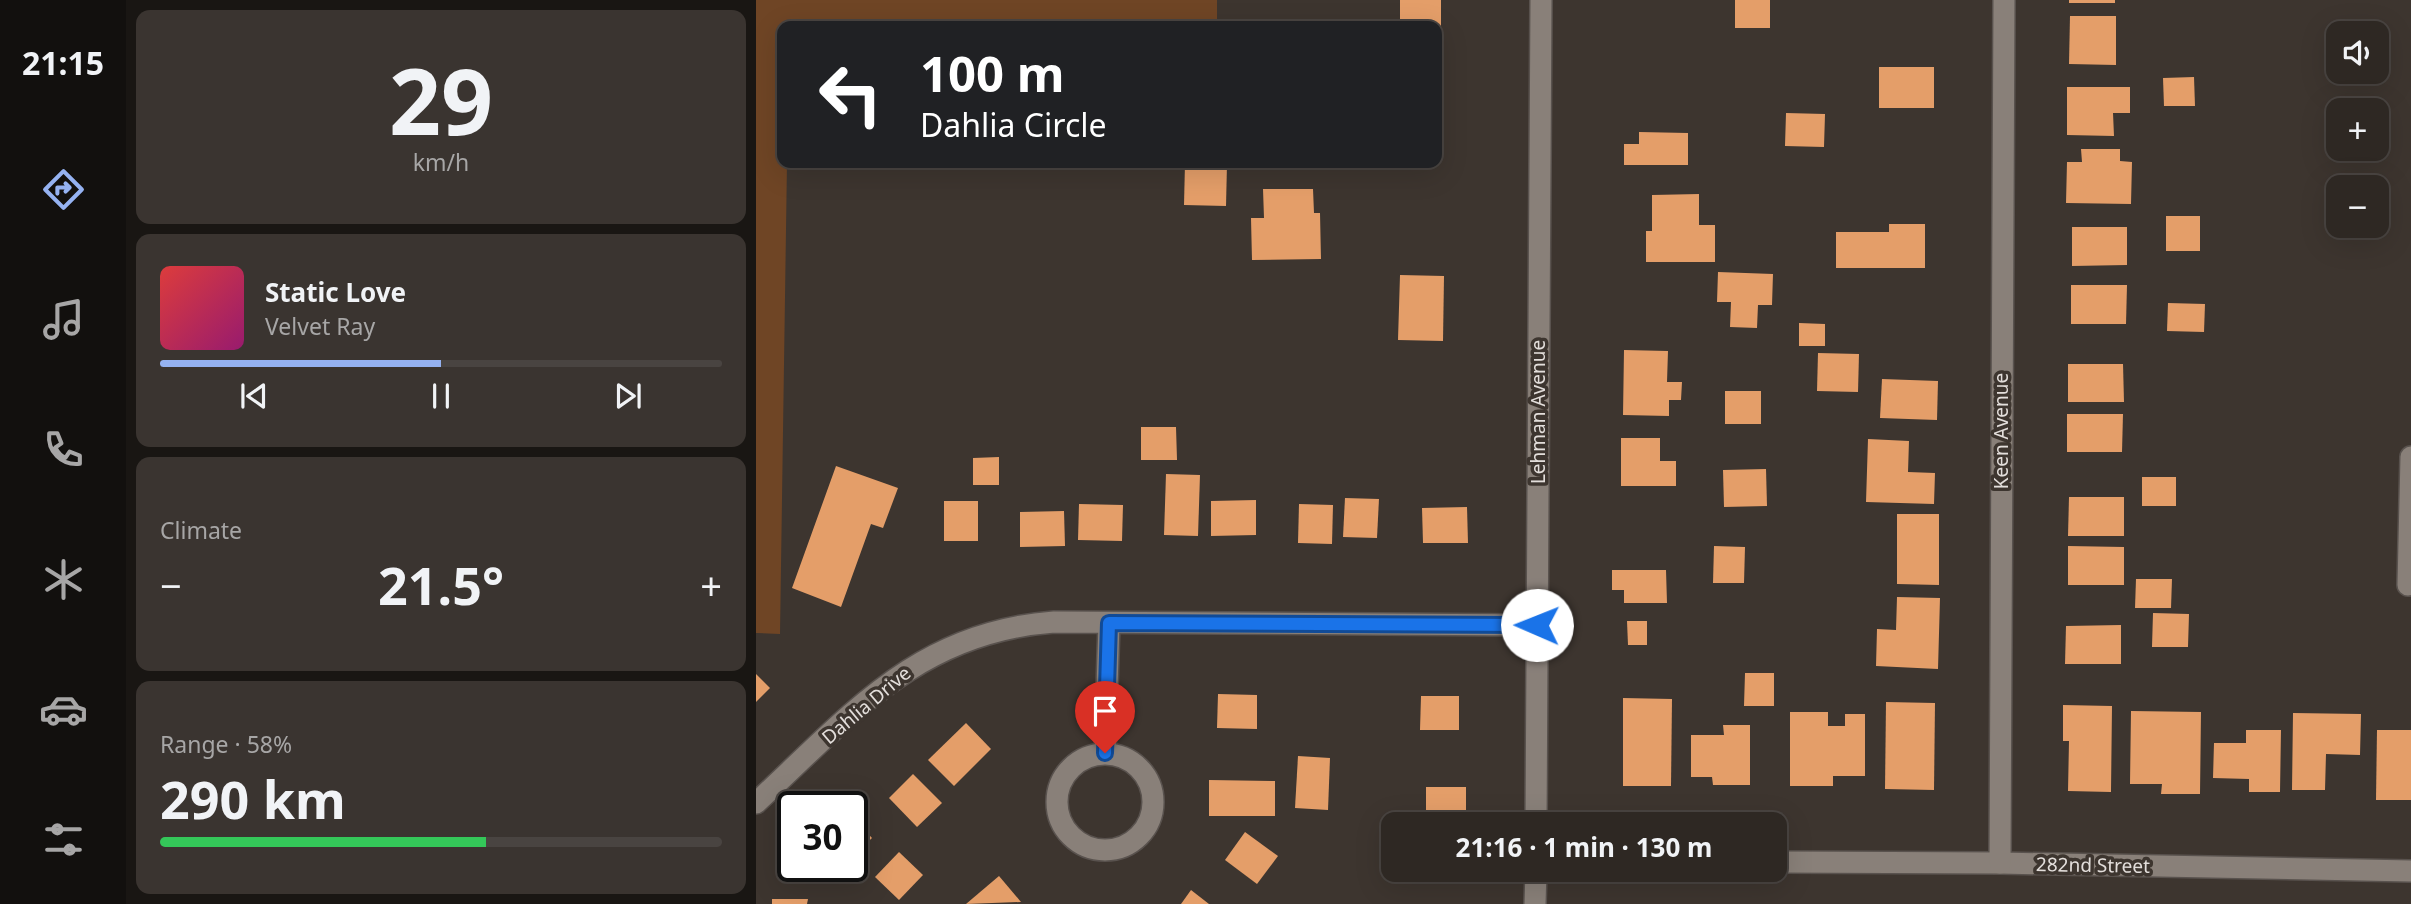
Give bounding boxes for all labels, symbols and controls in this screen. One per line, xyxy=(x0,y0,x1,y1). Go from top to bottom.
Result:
map controls xyxy=(2326,21,2389,238)
button: sound xyxy=(2326,21,2389,84)
text: 29 xyxy=(389,38,493,162)
text: 100 m xyxy=(920,40,1065,106)
text: 21:15 xyxy=(22,41,104,84)
icon: left xyxy=(805,49,896,140)
button: + xyxy=(2326,98,2389,161)
text: Dahlia Circle xyxy=(920,103,1107,146)
text: km/h xyxy=(413,146,469,178)
icon: directions xyxy=(39,165,88,214)
button: − xyxy=(2326,175,2389,238)
text: Static Love xyxy=(265,274,406,310)
icon: music xyxy=(39,295,88,344)
text: Velvet Ray xyxy=(265,310,375,342)
street label: Lehman Avenue xyxy=(1525,340,1551,484)
street label: Keen Avenue xyxy=(1988,373,2014,489)
icon: previous xyxy=(235,377,273,415)
icon: pause xyxy=(422,377,460,415)
icon: next xyxy=(609,377,647,415)
icon: phone xyxy=(39,425,88,474)
text: Climate xyxy=(160,514,242,546)
text: 21.5° xyxy=(378,549,504,620)
icon: climate xyxy=(39,555,88,604)
text: − xyxy=(160,559,182,611)
text: + xyxy=(700,559,722,611)
position arrow xyxy=(1500,588,1574,662)
street label: Dahlia Drive xyxy=(816,660,916,750)
pin xyxy=(1075,681,1135,753)
icon: car xyxy=(39,685,88,734)
icon: arrive xyxy=(1086,692,1124,730)
text: Range · 58% xyxy=(160,728,292,760)
text: 290 km xyxy=(160,763,346,834)
speed limit sign: 30 xyxy=(777,791,868,882)
icon: filters xyxy=(39,815,88,864)
text: 21:16 · 1 min · 130 m xyxy=(1456,829,1712,865)
street label: 282nd Street xyxy=(2036,851,2150,879)

